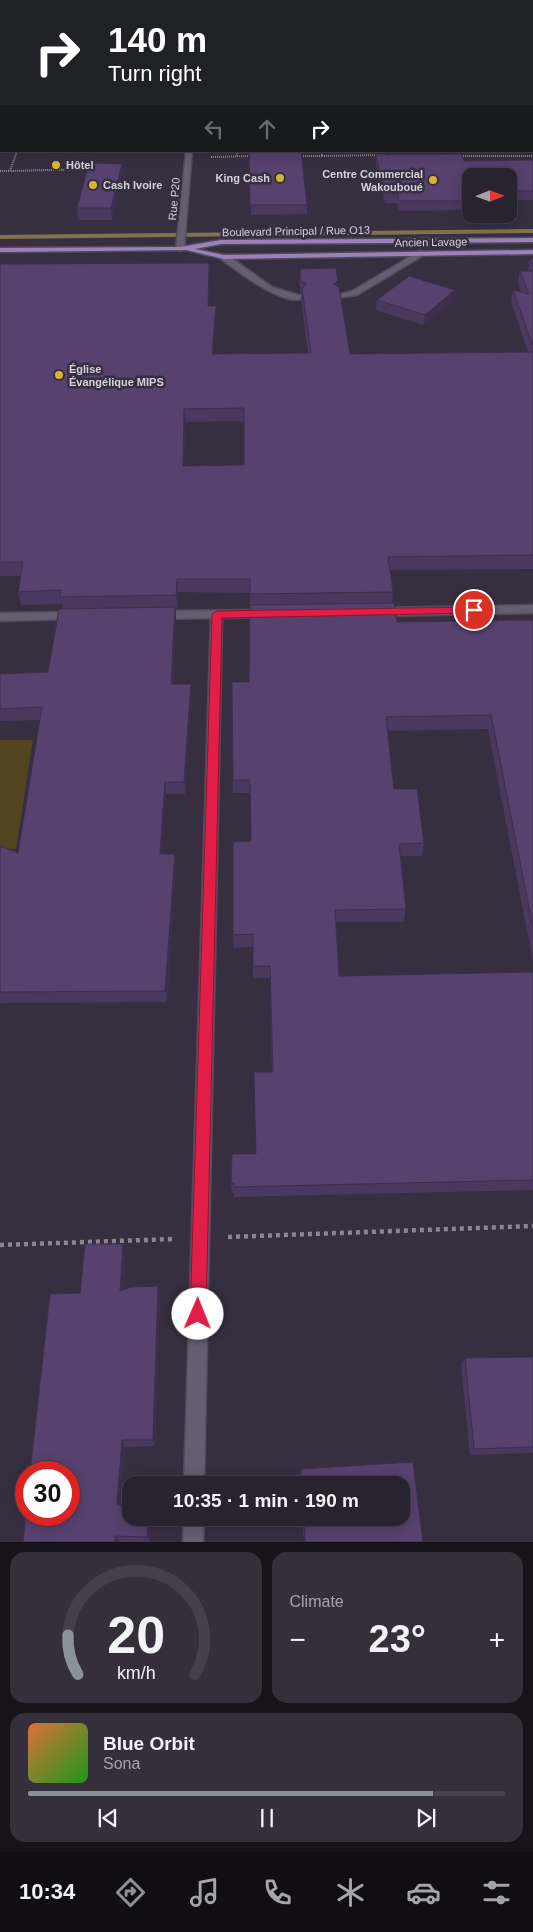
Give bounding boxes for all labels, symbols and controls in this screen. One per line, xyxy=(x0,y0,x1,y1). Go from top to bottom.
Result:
icon: right xyxy=(25,20,90,85)
text: 140 m xyxy=(108,20,207,59)
text: Turn right xyxy=(108,61,201,86)
icon: left xyxy=(200,115,228,143)
icon: ahead xyxy=(253,115,281,143)
icon: right xyxy=(306,115,334,143)
marker: Hôtel xyxy=(50,159,62,171)
place label: Hôtel xyxy=(66,159,94,171)
place label: Centre Commercial Wakouboué xyxy=(322,168,423,193)
north arrow xyxy=(462,168,518,222)
map controls xyxy=(462,168,517,223)
place label: King Cash xyxy=(216,172,270,184)
marker: King Cash xyxy=(274,172,286,184)
marker: Centre Commercial Wakouboué xyxy=(427,174,439,186)
street label: Rue P20 xyxy=(166,177,182,221)
marker: Cash Ivoire xyxy=(87,179,99,191)
place label: Cash Ivoire xyxy=(103,179,162,191)
street label: Boulevard Principal / Rue O13 xyxy=(222,224,370,238)
street label: Ancien Lavage xyxy=(395,235,467,249)
place label: Église Évangélique MIPS xyxy=(69,363,164,388)
marker: Église Évangélique MIPS xyxy=(53,369,65,381)
pin xyxy=(453,589,495,631)
icon: arrive xyxy=(460,596,488,624)
position arrow xyxy=(171,1287,223,1339)
speed limit sign: 30 xyxy=(15,1461,80,1526)
text: 10:35 · 1 min · 190 m xyxy=(173,1490,359,1511)
text: Climate xyxy=(290,1593,344,1610)
text: 20 xyxy=(107,1606,165,1664)
text: 23° xyxy=(369,1618,426,1660)
text: − xyxy=(290,1624,306,1655)
text: + xyxy=(489,1624,505,1655)
text: km/h xyxy=(116,1663,155,1683)
text: Blue Orbit xyxy=(103,1733,195,1754)
text: Sona xyxy=(103,1755,140,1772)
icon: previous xyxy=(94,1804,122,1832)
icon: pause xyxy=(253,1804,281,1832)
icon: next xyxy=(412,1804,440,1832)
icon: directions xyxy=(113,1875,148,1910)
icon: music xyxy=(187,1875,222,1910)
icon: phone xyxy=(260,1875,295,1910)
icon: climate xyxy=(333,1875,368,1910)
icon: car xyxy=(406,1875,441,1910)
icon: filters xyxy=(479,1875,514,1910)
text: 10:34 xyxy=(19,1879,75,1904)

